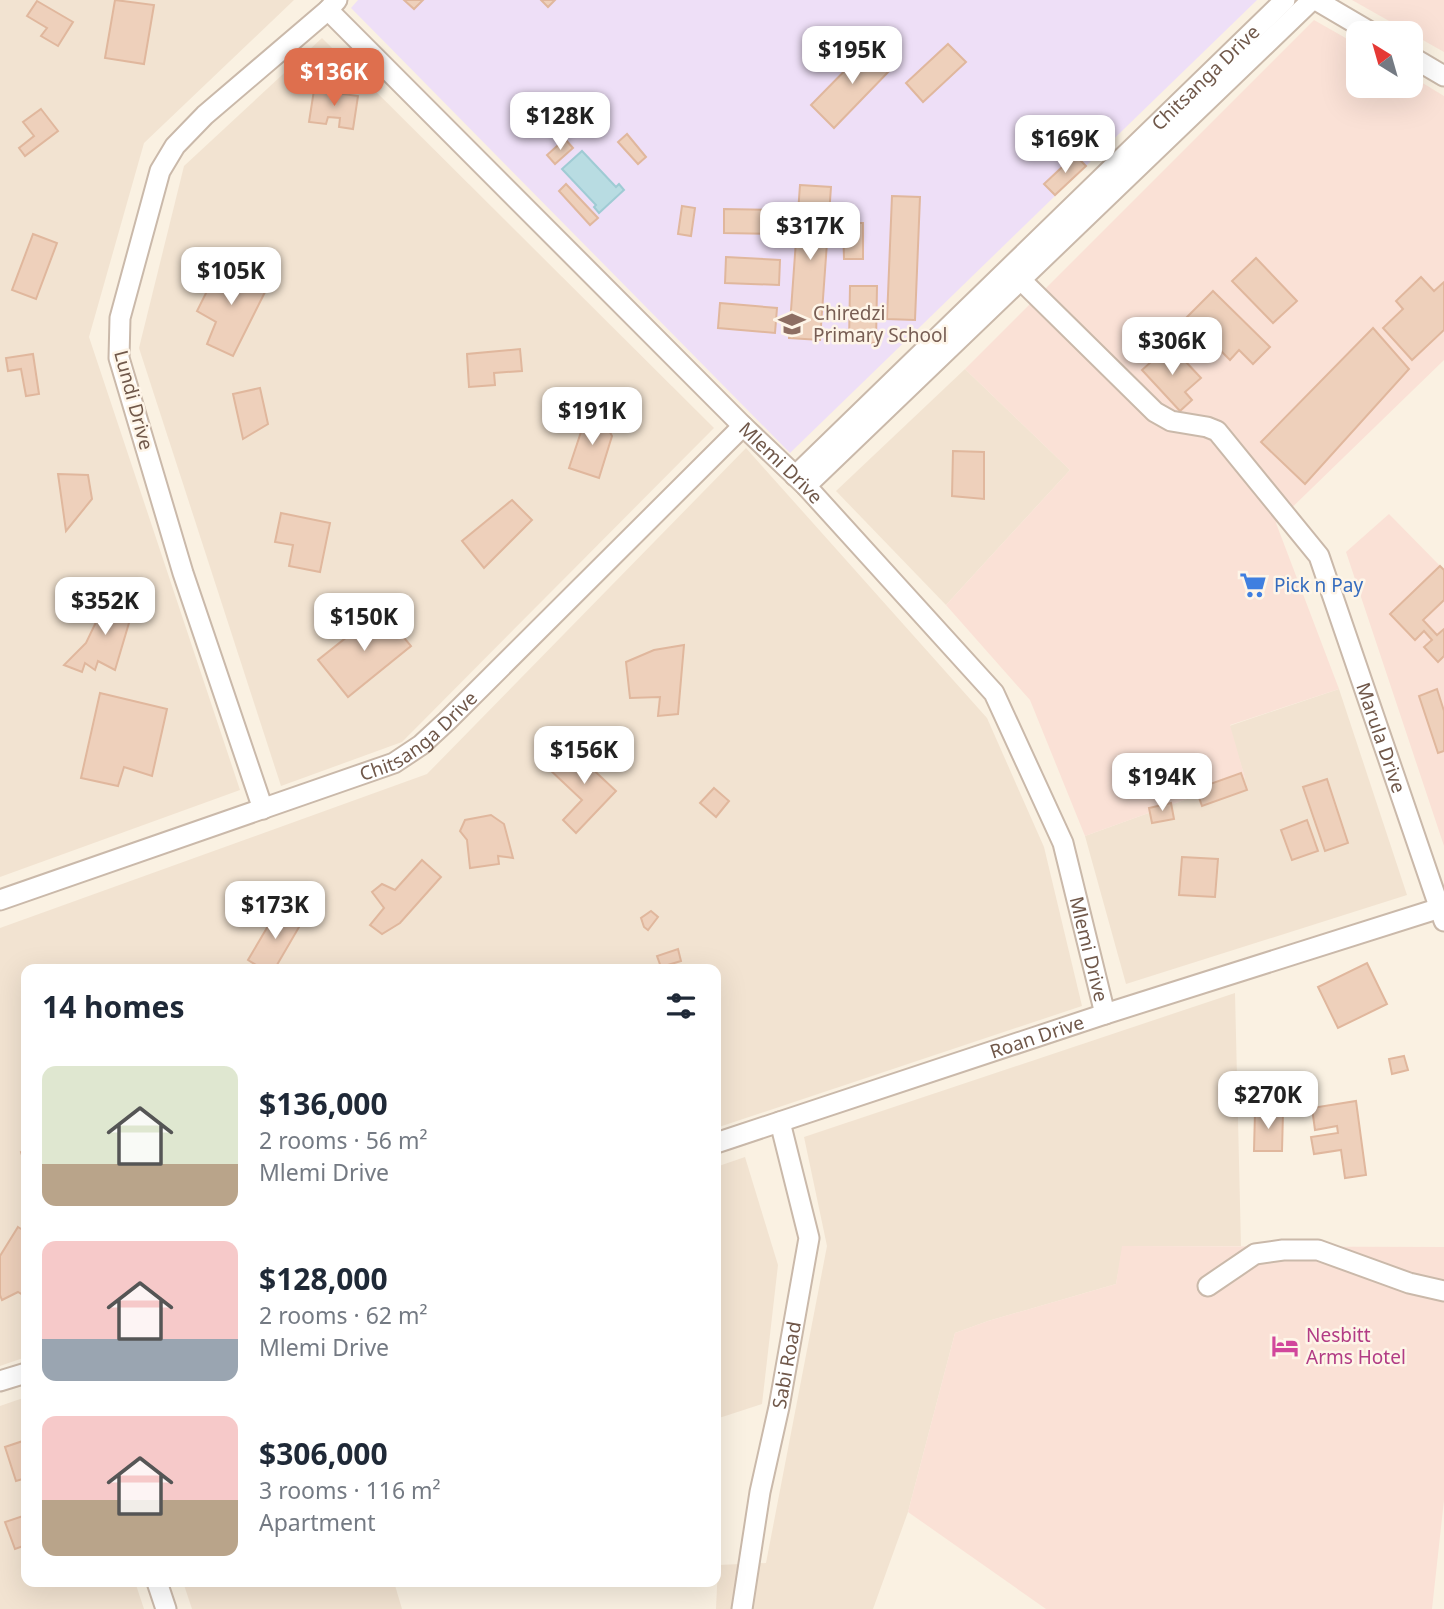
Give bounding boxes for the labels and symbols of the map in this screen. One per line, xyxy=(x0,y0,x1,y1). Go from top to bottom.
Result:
street label: Chitsanga Drive xyxy=(1146,19,1265,136)
north arrow xyxy=(1346,21,1423,98)
pin: $195K xyxy=(803,27,901,86)
pin: $136K xyxy=(285,48,383,108)
pin: $128K xyxy=(511,92,609,152)
pin: $169K xyxy=(1016,116,1114,175)
pin: $317K xyxy=(761,202,859,262)
pin: $105K xyxy=(182,247,280,307)
place label: Chiredzi Primary School xyxy=(813,300,947,348)
school or university icon: Chiredzi Primary School xyxy=(777,309,807,339)
pin: $306K xyxy=(1123,318,1221,377)
street label: Lundi Drive xyxy=(108,347,160,453)
pin: $191K xyxy=(543,388,641,447)
street label: Mlemi Drive xyxy=(733,416,829,509)
supermarket icon: Pick n Pay xyxy=(1238,570,1268,600)
place label: Pick n Pay xyxy=(1274,572,1363,598)
pin: $352K xyxy=(56,578,154,637)
pin: $150K xyxy=(315,594,413,653)
street label: Marula Drive xyxy=(1350,679,1412,796)
street label: Chitsanga Drive xyxy=(356,685,483,787)
pin: $156K xyxy=(535,726,633,786)
pin: $194K xyxy=(1113,754,1211,813)
pin: $173K xyxy=(226,881,324,941)
street label: Mlemi Drive xyxy=(1064,894,1114,1004)
street label: Roan Drive xyxy=(986,1009,1087,1064)
pin: $270K xyxy=(1219,1072,1317,1131)
street label: Sabi Road xyxy=(766,1319,807,1411)
place label: Nesbitt Arms Hotel xyxy=(1306,1322,1406,1370)
hotel icon: Nesbitt Arms Hotel xyxy=(1270,1331,1300,1361)

